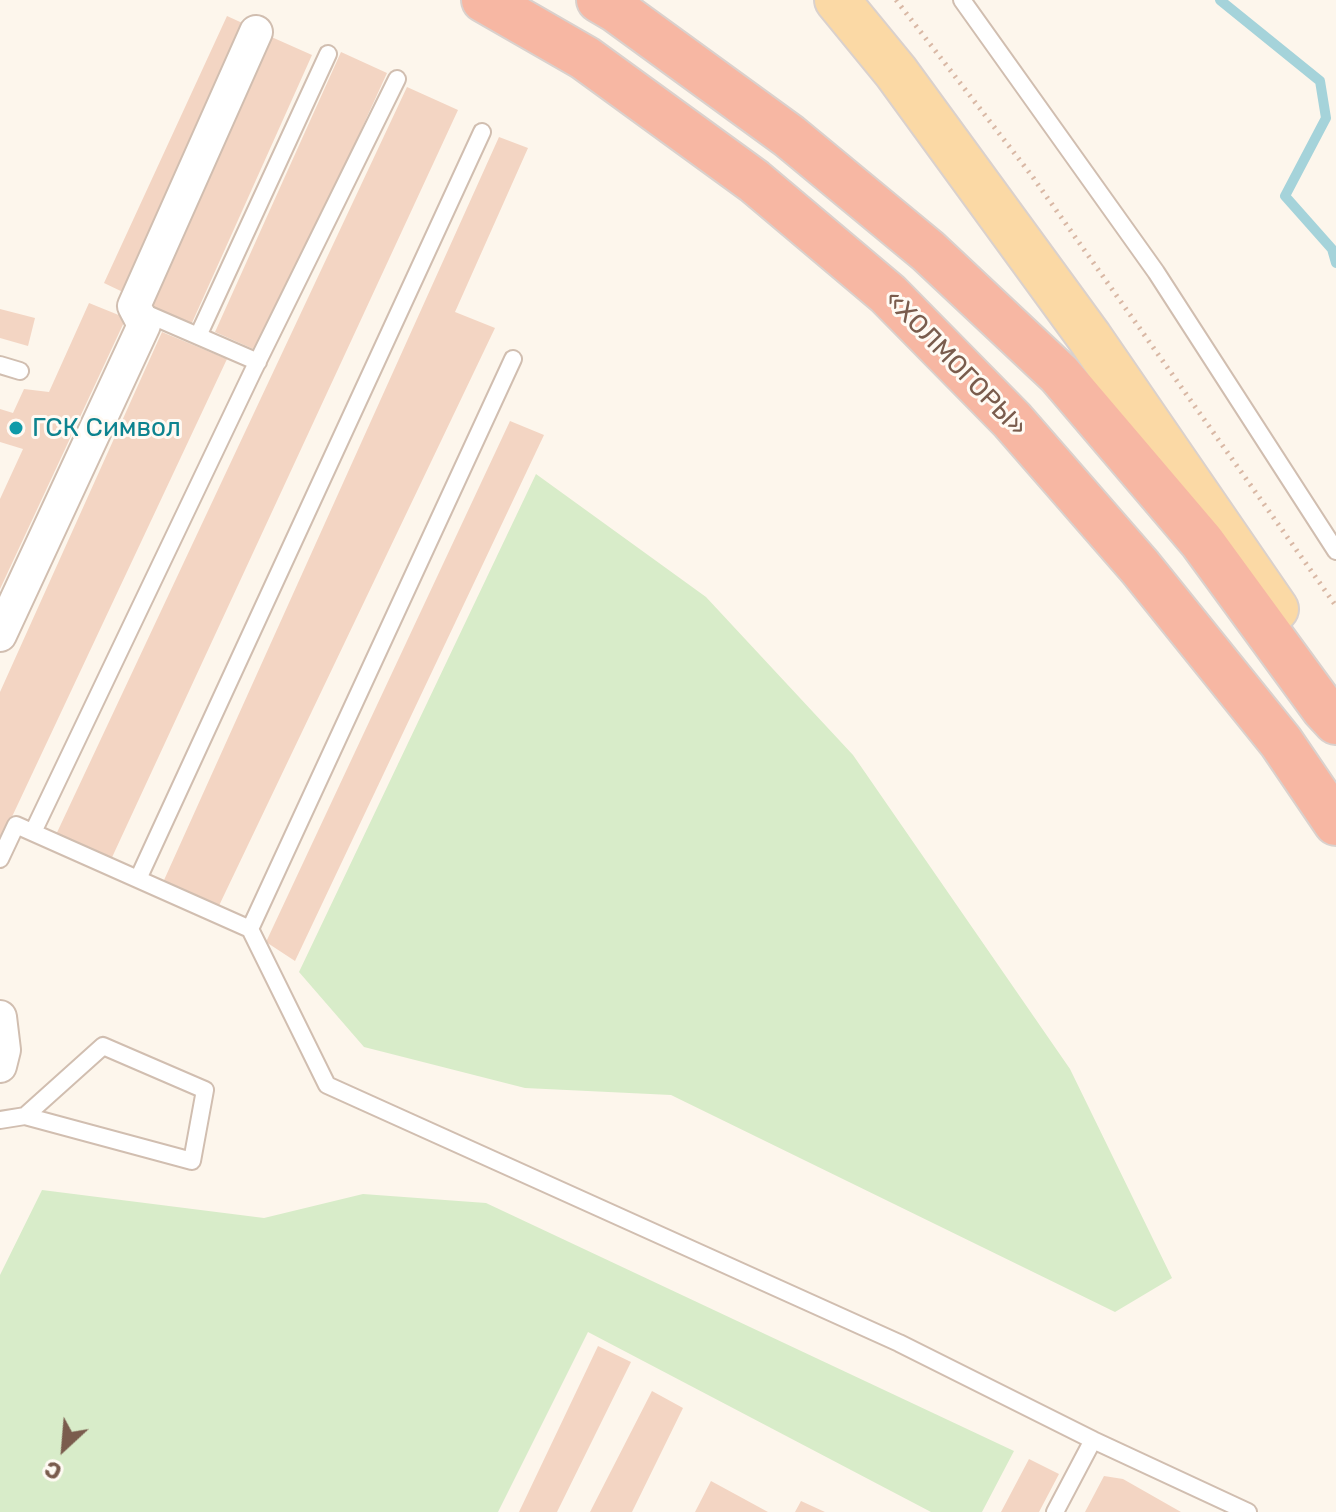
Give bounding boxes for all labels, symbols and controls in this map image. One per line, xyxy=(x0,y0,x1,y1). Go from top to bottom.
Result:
street label: «ХОЛМОГОРЫ» xyxy=(877,284,1033,444)
place label: ГСК Символ xyxy=(32,412,181,444)
marker: ГСК Символ xyxy=(7,419,25,437)
north arrow xyxy=(24,1408,104,1488)
text: С xyxy=(40,1455,66,1486)

